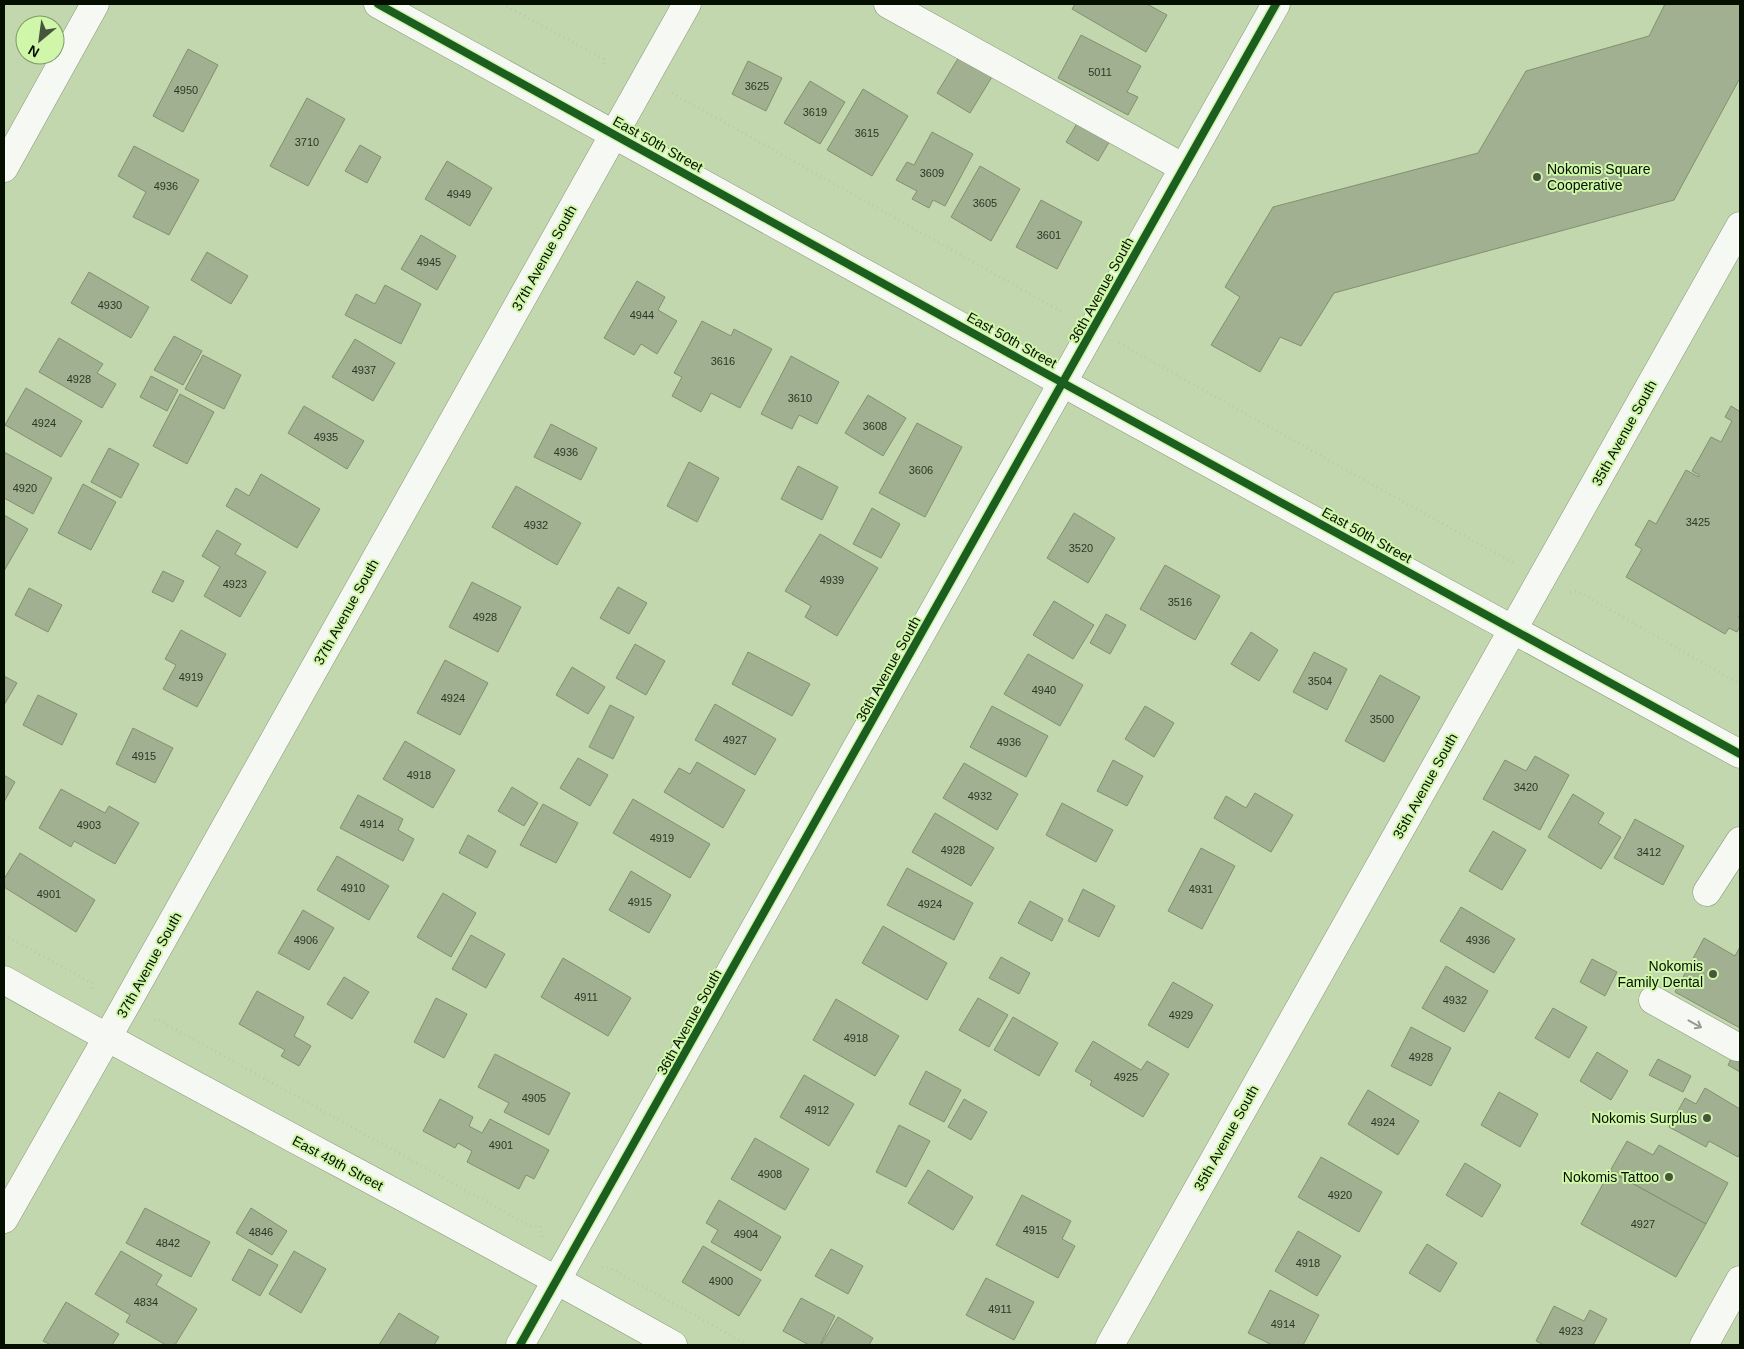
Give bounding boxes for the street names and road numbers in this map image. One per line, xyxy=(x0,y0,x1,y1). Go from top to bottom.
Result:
street label: East 50th Street xyxy=(610,113,706,175)
street label: 37th Avenue South xyxy=(508,202,580,314)
street label: 36th Avenue South xyxy=(1065,234,1137,346)
street label: East 50th Street xyxy=(964,309,1060,371)
street label: 35th Avenue South xyxy=(1588,377,1660,489)
street label: East 50th Street xyxy=(1319,504,1415,566)
street label: 37th Avenue South xyxy=(310,556,382,668)
street label: 36th Avenue South xyxy=(852,613,924,725)
street label: 35th Avenue South xyxy=(1389,730,1461,842)
street label: 37th Avenue South xyxy=(113,909,185,1021)
street label: 36th Avenue South xyxy=(653,966,725,1078)
street label: 35th Avenue South xyxy=(1190,1082,1262,1194)
street label: East 49th Street xyxy=(290,1132,386,1194)

